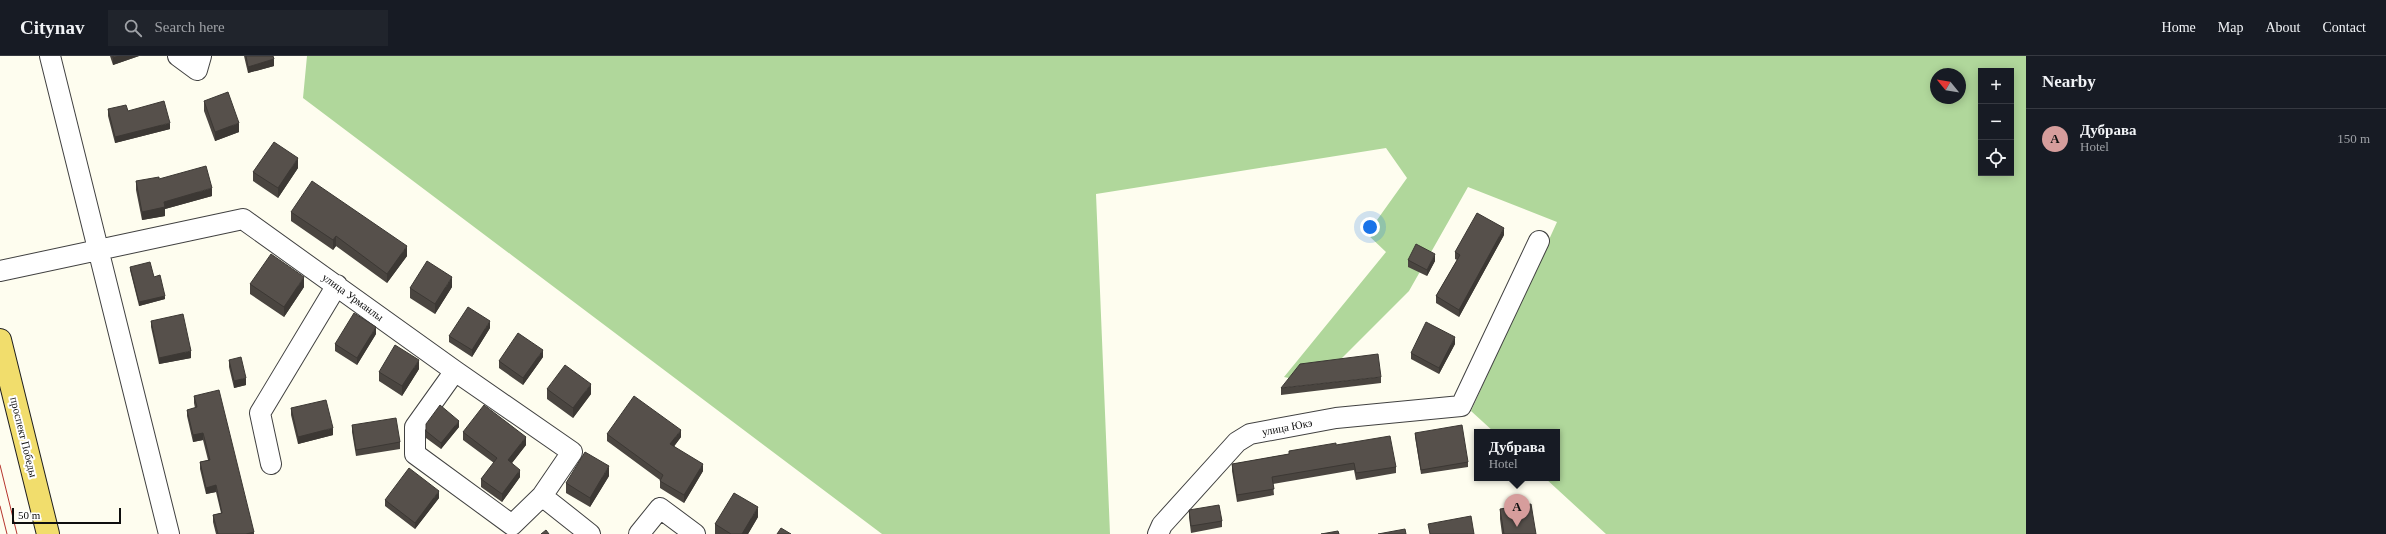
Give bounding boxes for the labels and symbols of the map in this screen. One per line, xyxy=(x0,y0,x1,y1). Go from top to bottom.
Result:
north arrow xyxy=(1930,68,1966,104)
your location xyxy=(1360,217,1380,237)
street label: улица Урманлы xyxy=(320,271,386,324)
street label: проспект Победы xyxy=(8,396,40,479)
street label: улица Юкэ xyxy=(1261,416,1314,438)
pin: A xyxy=(1504,494,1530,527)
scale bar xyxy=(12,506,121,525)

